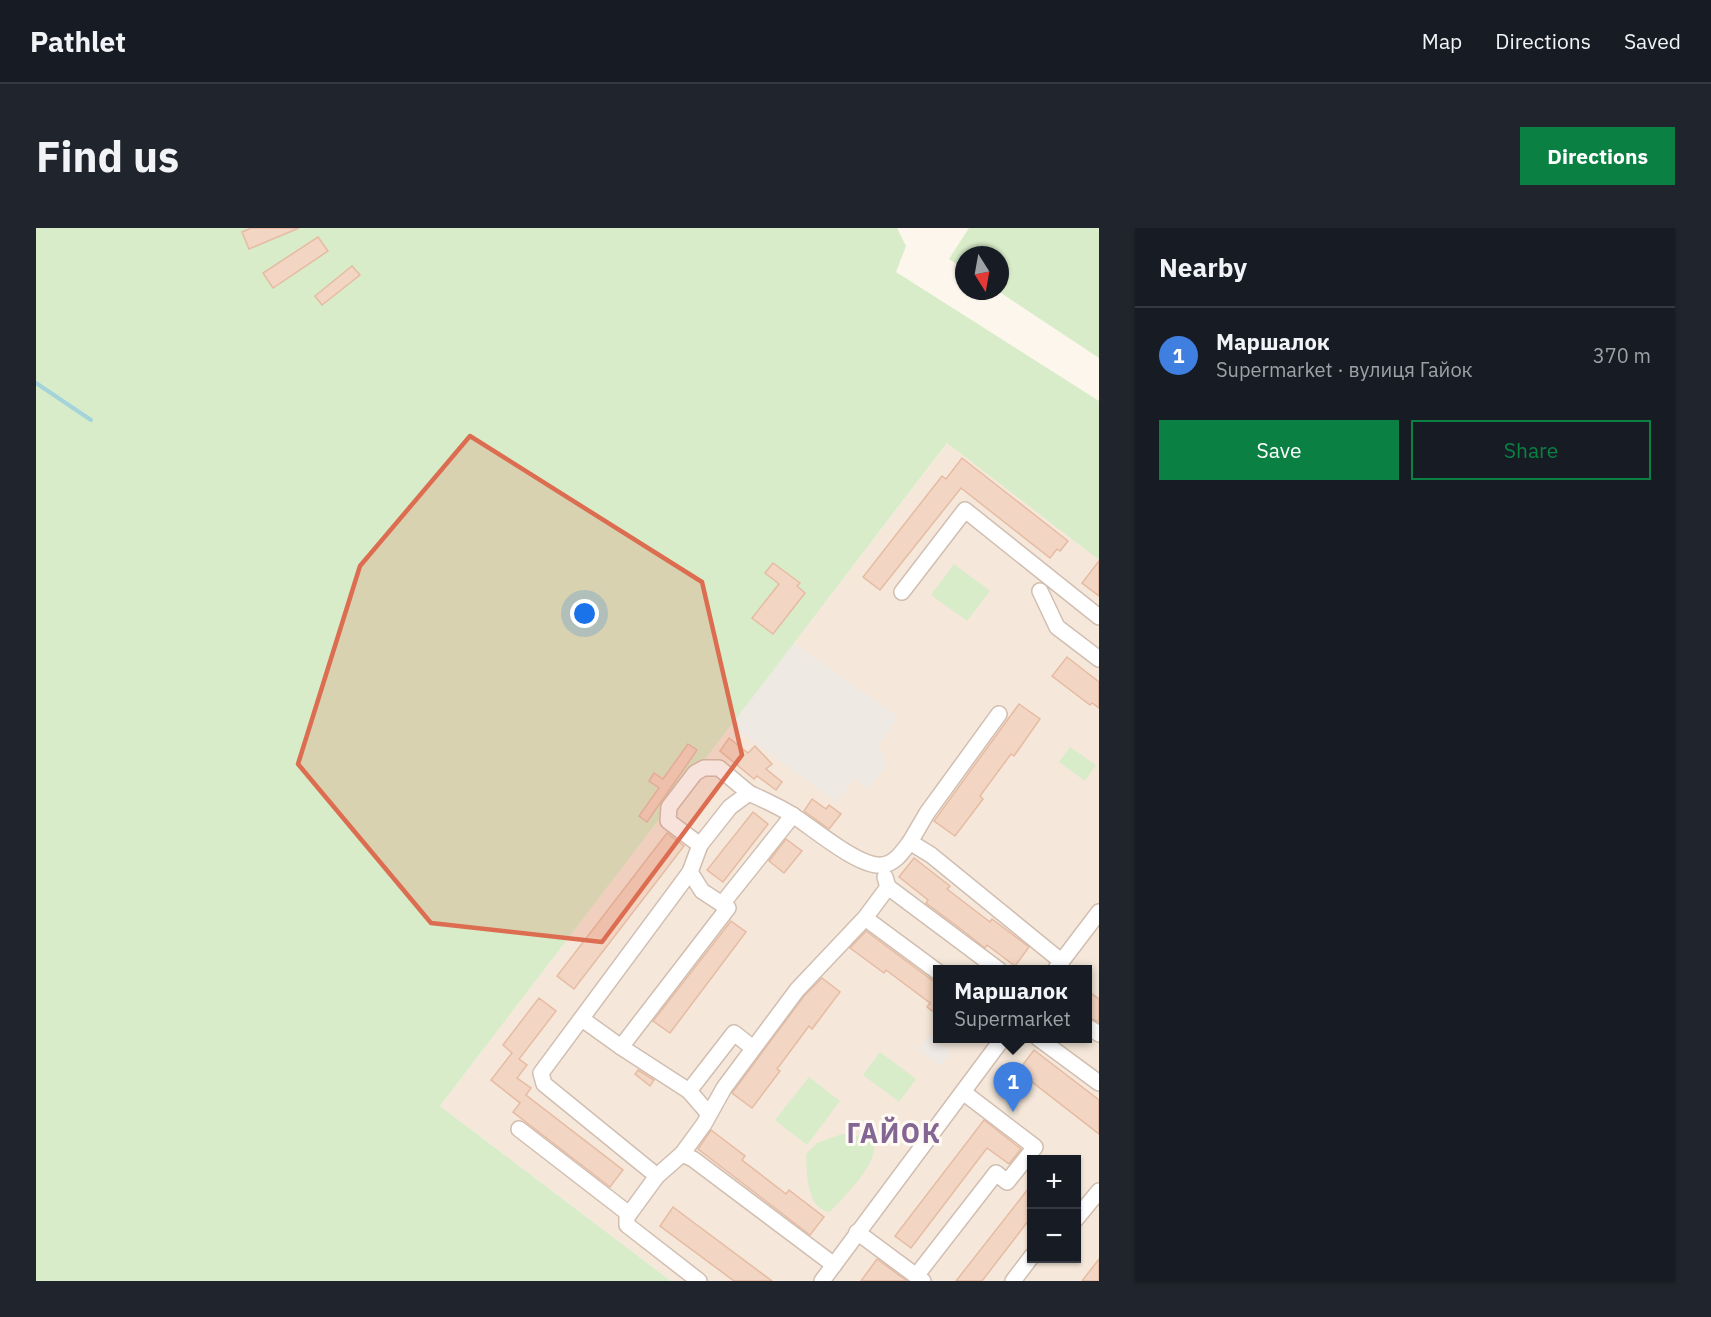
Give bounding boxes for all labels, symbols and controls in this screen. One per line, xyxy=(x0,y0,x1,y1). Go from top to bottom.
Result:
text: Pathlet xyxy=(30,23,126,60)
text: Map xyxy=(1422,27,1462,55)
text: Directions xyxy=(1495,27,1591,55)
text: Saved xyxy=(1624,27,1681,55)
button: Directions xyxy=(1520,127,1675,185)
text: Find us xyxy=(36,129,179,184)
north arrow xyxy=(955,246,1009,300)
text: Nearby xyxy=(1159,250,1247,284)
text: Маршалок xyxy=(1216,327,1330,356)
text: 1 xyxy=(1173,342,1185,369)
text: 370 m xyxy=(1593,342,1651,369)
text: Supermarket · вулиця Гайок xyxy=(1216,356,1473,383)
button: Save xyxy=(1159,420,1399,480)
button: Share xyxy=(1411,420,1651,480)
your location xyxy=(570,599,599,628)
popup xyxy=(933,965,1092,1043)
text: Маршалок xyxy=(954,976,1068,1005)
text: Supermarket xyxy=(954,1005,1071,1032)
pin: 1 xyxy=(994,1062,1032,1112)
district label: ГАЙОК xyxy=(847,1115,941,1150)
map controls xyxy=(1027,1155,1081,1263)
button: + xyxy=(1027,1155,1081,1209)
button: − xyxy=(1027,1209,1081,1263)

